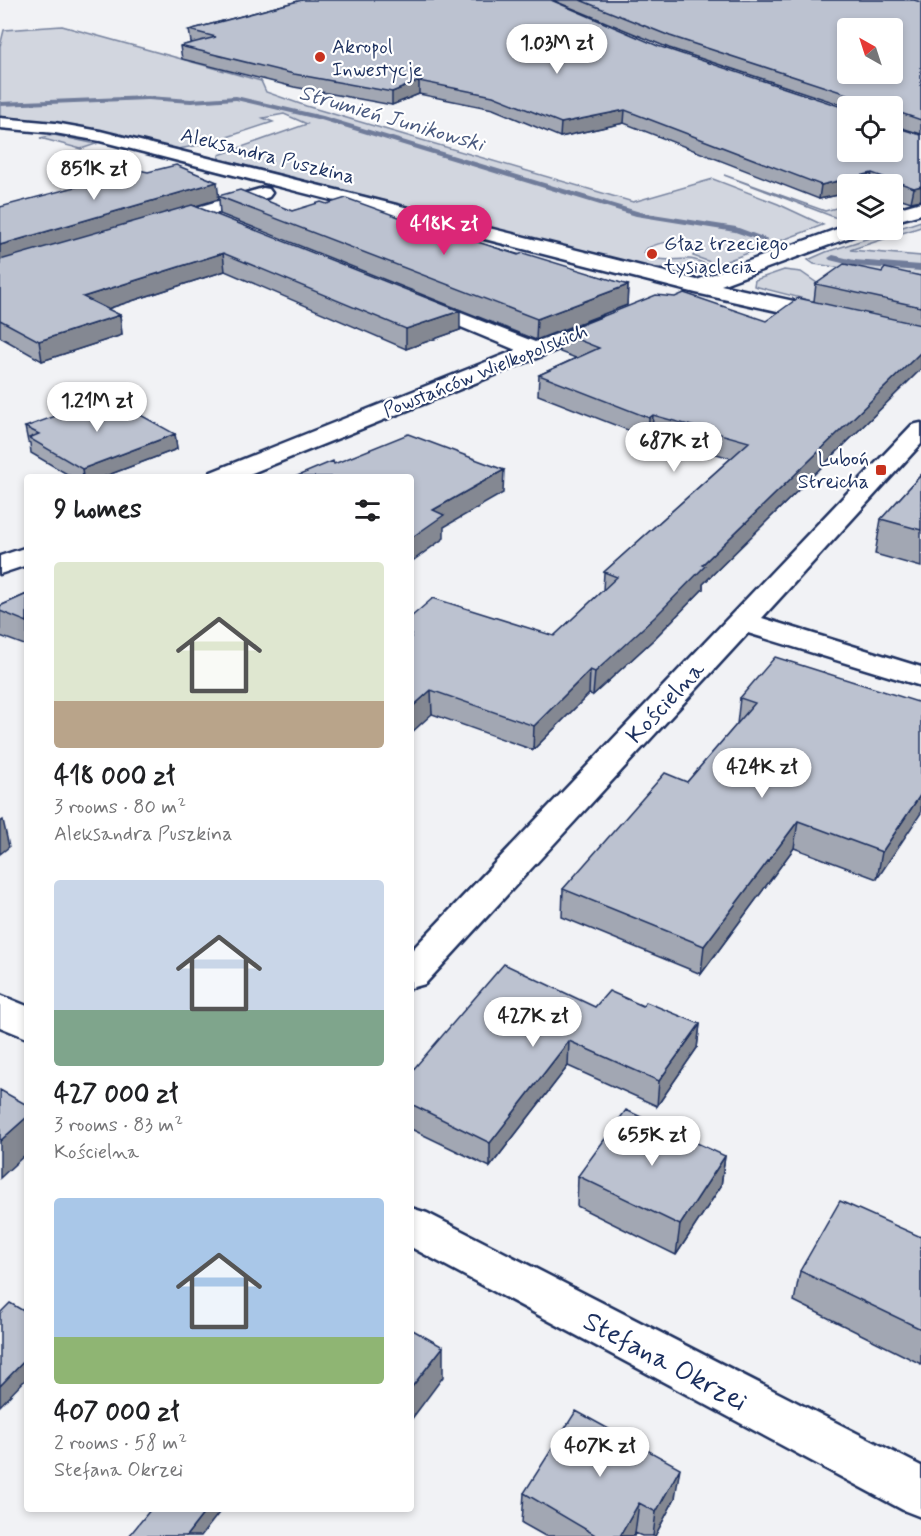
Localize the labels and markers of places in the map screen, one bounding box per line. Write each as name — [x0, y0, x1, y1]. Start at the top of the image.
pin: 1.03M zł — [495, 24, 619, 75]
place label: Akropol Inwestycje — [332, 34, 423, 84]
marker: Akropol Inwestycje — [313, 50, 327, 64]
pin: 851K zł — [39, 150, 149, 201]
pin: 418K zł — [389, 205, 499, 256]
place label: Głaz trzeciego tysiąclecia — [663, 231, 788, 281]
marker: Głaz trzeciego tysiąclecia — [645, 247, 659, 261]
pin: 1.21M zł — [35, 382, 159, 433]
pin: 687K zł — [619, 422, 729, 473]
place label: Luboń Streicha — [798, 446, 869, 496]
marker: Luboń Streicha — [874, 463, 888, 477]
pin: 424K zł — [707, 748, 817, 799]
pin: 427K zł — [478, 997, 588, 1048]
pin: 655K zł — [597, 1116, 707, 1167]
pin: 407K zł — [545, 1427, 655, 1478]

